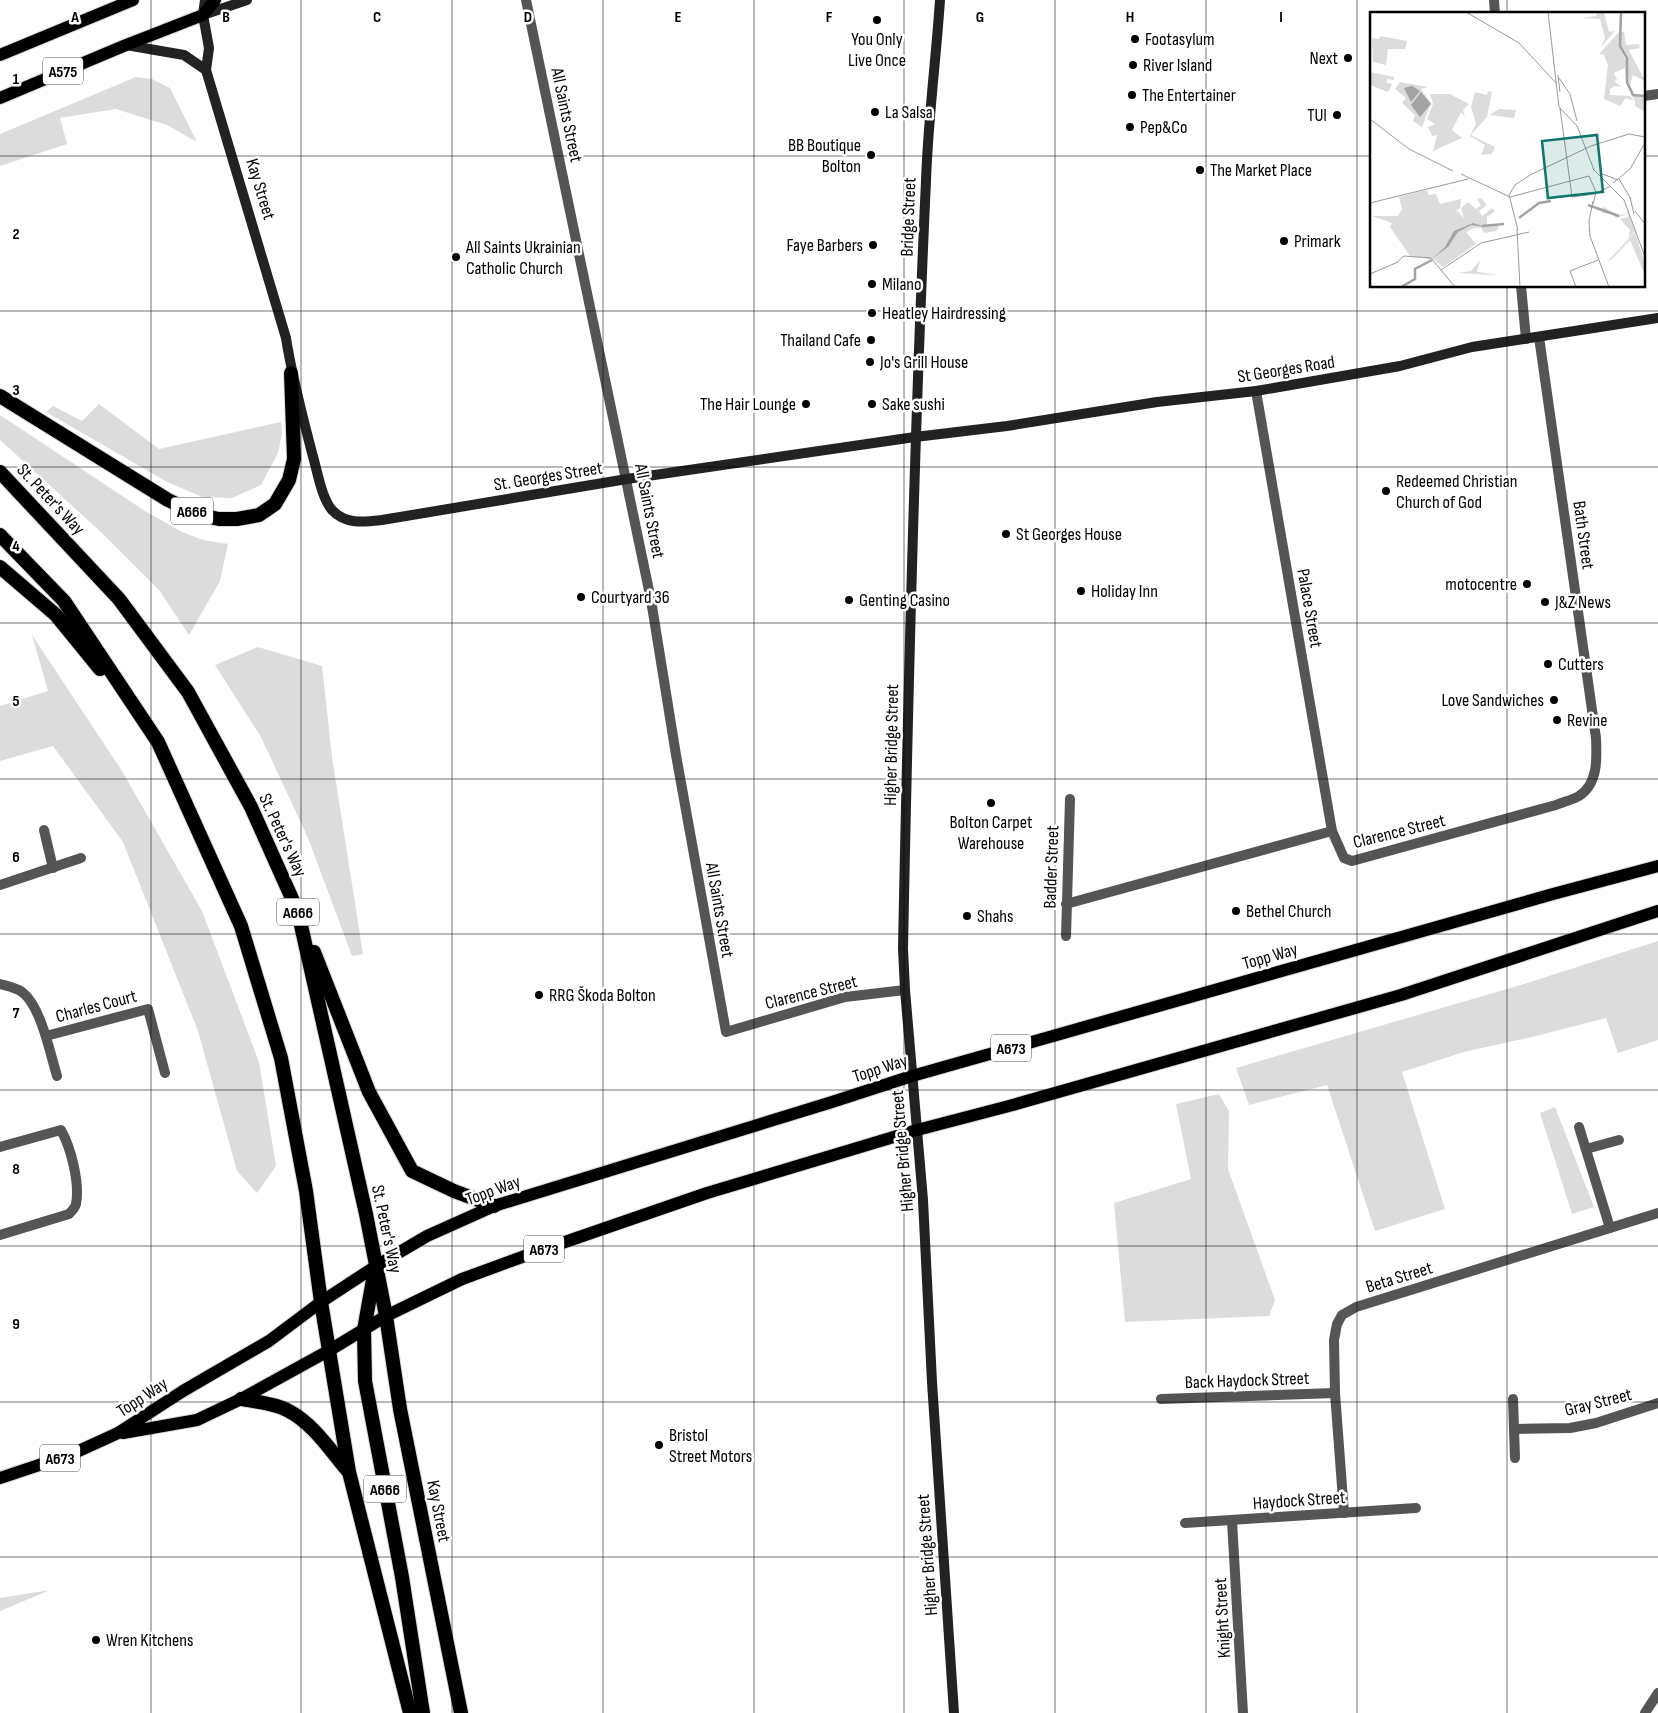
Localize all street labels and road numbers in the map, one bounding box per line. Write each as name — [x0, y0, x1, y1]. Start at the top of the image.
road number: A575 — [43, 58, 83, 84]
street label: All Saints Street — [546, 65, 587, 165]
street label: Kay Street — [241, 156, 280, 223]
street label: Bridge Street — [897, 177, 920, 257]
street label: St Georges Road — [1236, 351, 1336, 388]
street label: St. Georges Street — [492, 457, 604, 495]
street label: St. Peter's Way — [12, 459, 89, 539]
street label: All Saints Street — [630, 461, 669, 561]
road number: A666 — [171, 498, 213, 524]
street label: Bath Street — [1568, 499, 1599, 571]
street label: Palace Street — [1292, 567, 1327, 650]
street label: Higher Bridge Street — [880, 683, 903, 806]
street label: St. Peter's Way — [254, 790, 311, 880]
street label: Clarence Street — [1351, 810, 1448, 853]
street label: Badder Street — [1040, 825, 1063, 909]
street label: All Saints Street — [701, 860, 738, 960]
road number: A666 — [277, 899, 319, 926]
street label: Topp Way — [1240, 939, 1300, 974]
street label: Clarence Street — [763, 971, 860, 1014]
street label: Charles Court — [53, 985, 139, 1027]
road number: A673 — [991, 1034, 1031, 1062]
street label: Topp Way — [850, 1050, 910, 1087]
street label: Higher Bridge Street — [887, 1089, 918, 1213]
street label: Topp Way — [463, 1171, 523, 1210]
street label: St. Peter's Way — [367, 1183, 406, 1275]
road number: A673 — [524, 1236, 564, 1262]
street label: Beta Street — [1363, 1257, 1435, 1298]
street label: Back Haydock Street — [1184, 1368, 1310, 1393]
street label: Topp Way — [113, 1373, 172, 1422]
street label: Gray Street — [1562, 1384, 1634, 1421]
road number: A673 — [40, 1445, 80, 1472]
road number: A666 — [364, 1476, 406, 1502]
street label: Kay Street — [422, 1478, 455, 1544]
street label: Haydock Street — [1252, 1487, 1346, 1514]
street label: Higher Bridge Street — [913, 1493, 942, 1616]
street label: Knight Street — [1210, 1577, 1235, 1659]

